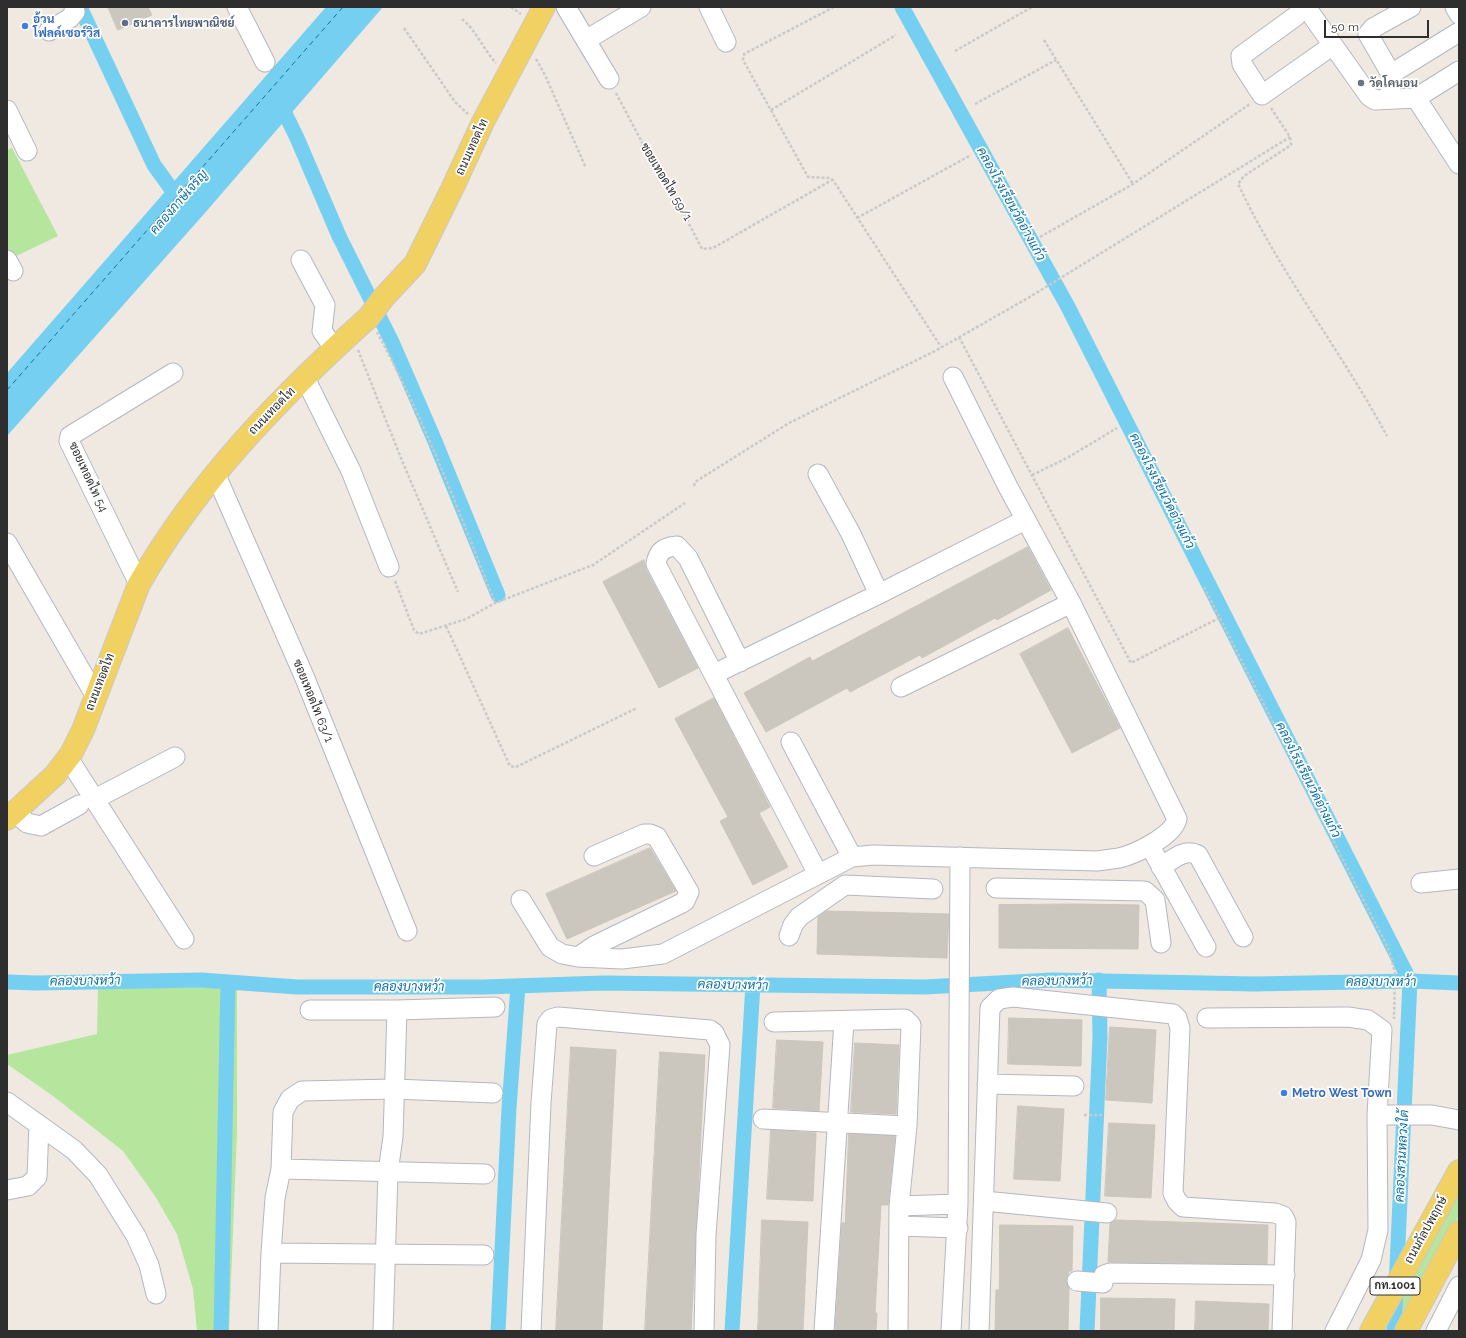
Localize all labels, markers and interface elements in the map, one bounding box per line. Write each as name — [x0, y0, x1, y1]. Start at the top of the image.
place label: อ้วน โฟลค์เซอร์วิส — [33, 12, 100, 40]
scale bar — [1326, 12, 1431, 38]
place label: ธนาคารไทยพาณิชย์ — [133, 16, 235, 30]
marker: ธนาคารไทยพาณิชย์ — [120, 18, 130, 28]
text: 50 m — [1331, 20, 1359, 34]
marker: อ้วน โฟลค์เซอร์วิส — [20, 21, 30, 31]
place label: วัดโคนอน — [1369, 76, 1418, 90]
marker: วัดโคนอน — [1356, 78, 1366, 88]
street label: ถนนเทอดไท — [453, 117, 491, 177]
street label: ซอยเทอดไท 59/1 — [637, 140, 695, 224]
water label: คลองโรงเรียนวัดอ่างแก้ว — [973, 144, 1049, 264]
water label: คลองภาษีเจริญ — [147, 167, 211, 237]
street label: ถนนเทอดไท — [246, 384, 298, 438]
water label: คลองโรงเรียนวัดอ่างแก้ว — [1126, 430, 1198, 552]
street label: ซอยเทอดไท 54 — [65, 440, 111, 514]
street label: ถนนเทอดไท — [82, 651, 118, 713]
street label: ซอยเทอดไท 63/1 — [290, 657, 336, 745]
water label: คลองโรงเรียนวัดอ่างแก้ว — [1272, 719, 1344, 841]
water label: คลองบางหว้า — [50, 973, 120, 989]
water label: คลองบางหว้า — [1022, 973, 1092, 989]
water label: คลองบางหว้า — [1346, 974, 1416, 990]
water label: คลองบางหว้า — [698, 977, 768, 993]
water label: คลองบางหว้า — [374, 979, 444, 995]
place label: Metro West Town — [1292, 1086, 1392, 1100]
marker: Metro West Town — [1279, 1088, 1289, 1098]
water label: คลองสวนหลวงใต้ — [1392, 1109, 1412, 1203]
street label: ถนนกัลปพฤกษ์ — [1402, 1194, 1450, 1266]
road number: กท.1001 — [1370, 1277, 1420, 1295]

